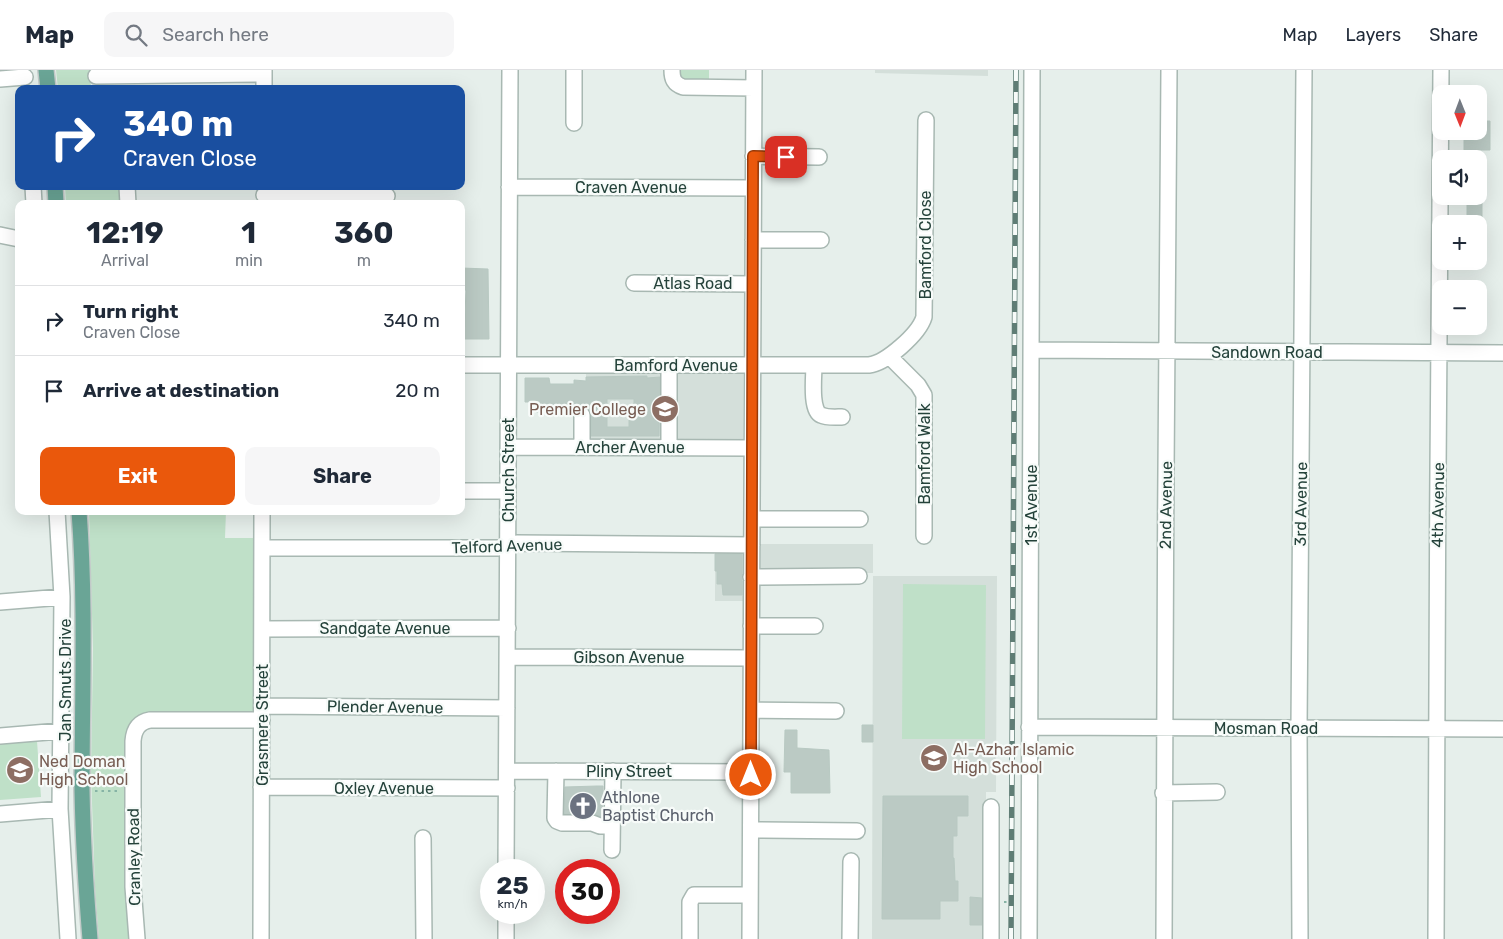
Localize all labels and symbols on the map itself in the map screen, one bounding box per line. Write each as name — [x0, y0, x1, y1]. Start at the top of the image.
north arrow — [1432, 85, 1488, 140]
pin — [765, 136, 807, 178]
street label: Craven Avenue — [575, 178, 687, 197]
street label: Bamford Close — [916, 190, 935, 300]
street label: Atlas Road — [653, 274, 733, 293]
street label: Sandown Road — [1211, 343, 1323, 362]
street label: Bamford Avenue — [614, 356, 738, 375]
school or university icon: Premier College — [650, 394, 680, 424]
place label: Premier College — [529, 400, 646, 419]
street label: Bamford Walk — [915, 403, 934, 505]
street label: Church Street — [499, 418, 518, 522]
street label: Archer Avenue — [575, 438, 685, 457]
street label: 2nd Avenue — [1156, 461, 1176, 549]
street label: 3rd Avenue — [1291, 462, 1311, 546]
street label: 4th Avenue — [1428, 462, 1448, 548]
street label: 1st Avenue — [1022, 465, 1041, 545]
street label: Telford Avenue — [451, 535, 563, 557]
street label: Jan Smuts Drive — [56, 618, 75, 742]
street label: Sandgate Avenue — [319, 619, 451, 638]
street label: Gibson Avenue — [574, 648, 684, 667]
street label: Grasmere Street — [253, 664, 272, 786]
street label: Plender Avenue — [327, 696, 443, 718]
street label: Mosman Road — [1214, 719, 1318, 738]
place label: Al-Azhar Islamic High School — [953, 740, 1074, 777]
school or university icon: Al-Azhar Islamic High School — [919, 743, 949, 773]
position arrow — [724, 748, 776, 800]
place label: Ned Doman High School — [39, 752, 128, 789]
school or university icon: Ned Doman High School — [5, 755, 35, 785]
street label: Pliny Street — [586, 762, 672, 781]
street label: Oxley Avenue — [334, 779, 434, 798]
place label: Athlone Baptist Church — [602, 788, 714, 825]
church icon: Athlone Baptist Church — [568, 791, 598, 821]
street label: Cranley Road — [124, 808, 144, 906]
speed limit sign: 30 — [555, 859, 620, 924]

